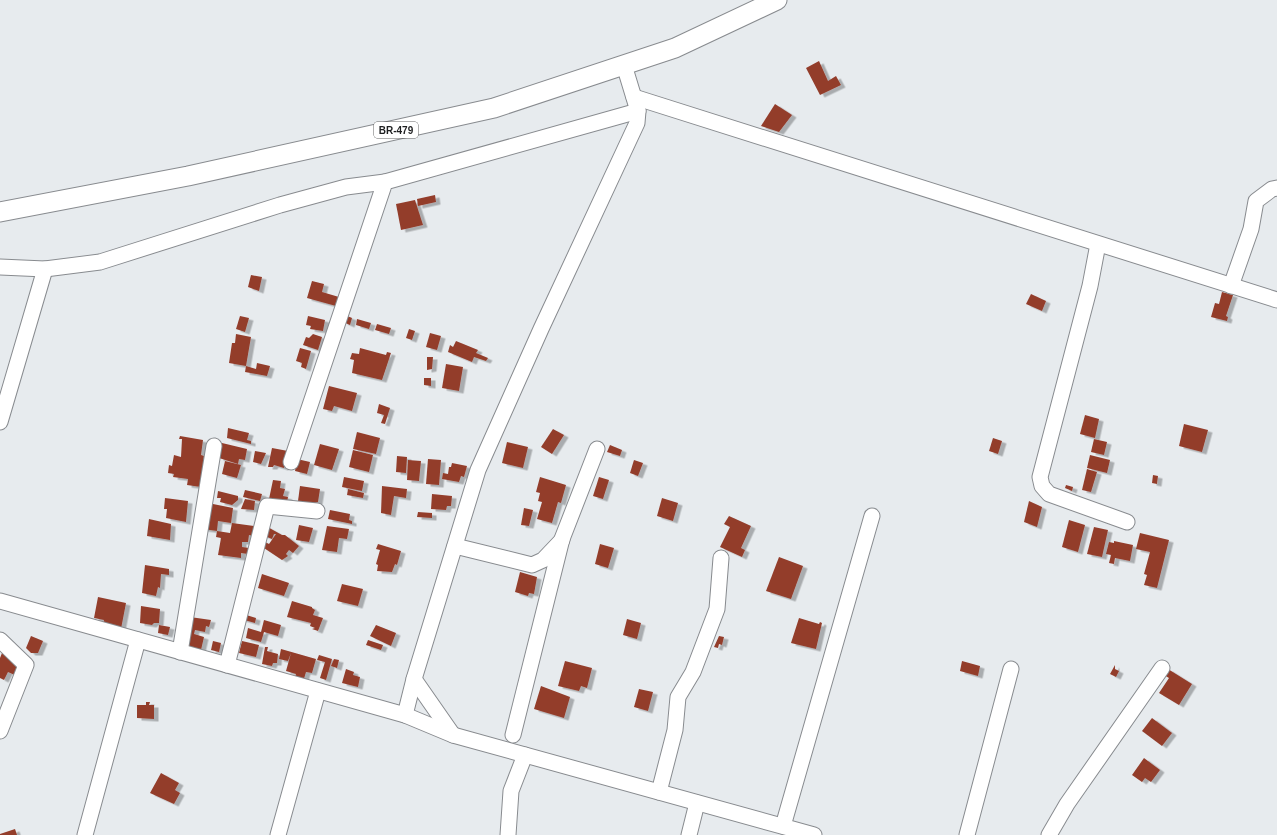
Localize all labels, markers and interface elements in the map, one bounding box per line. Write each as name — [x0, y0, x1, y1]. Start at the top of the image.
road number: BR-479 — [374, 122, 418, 138]

